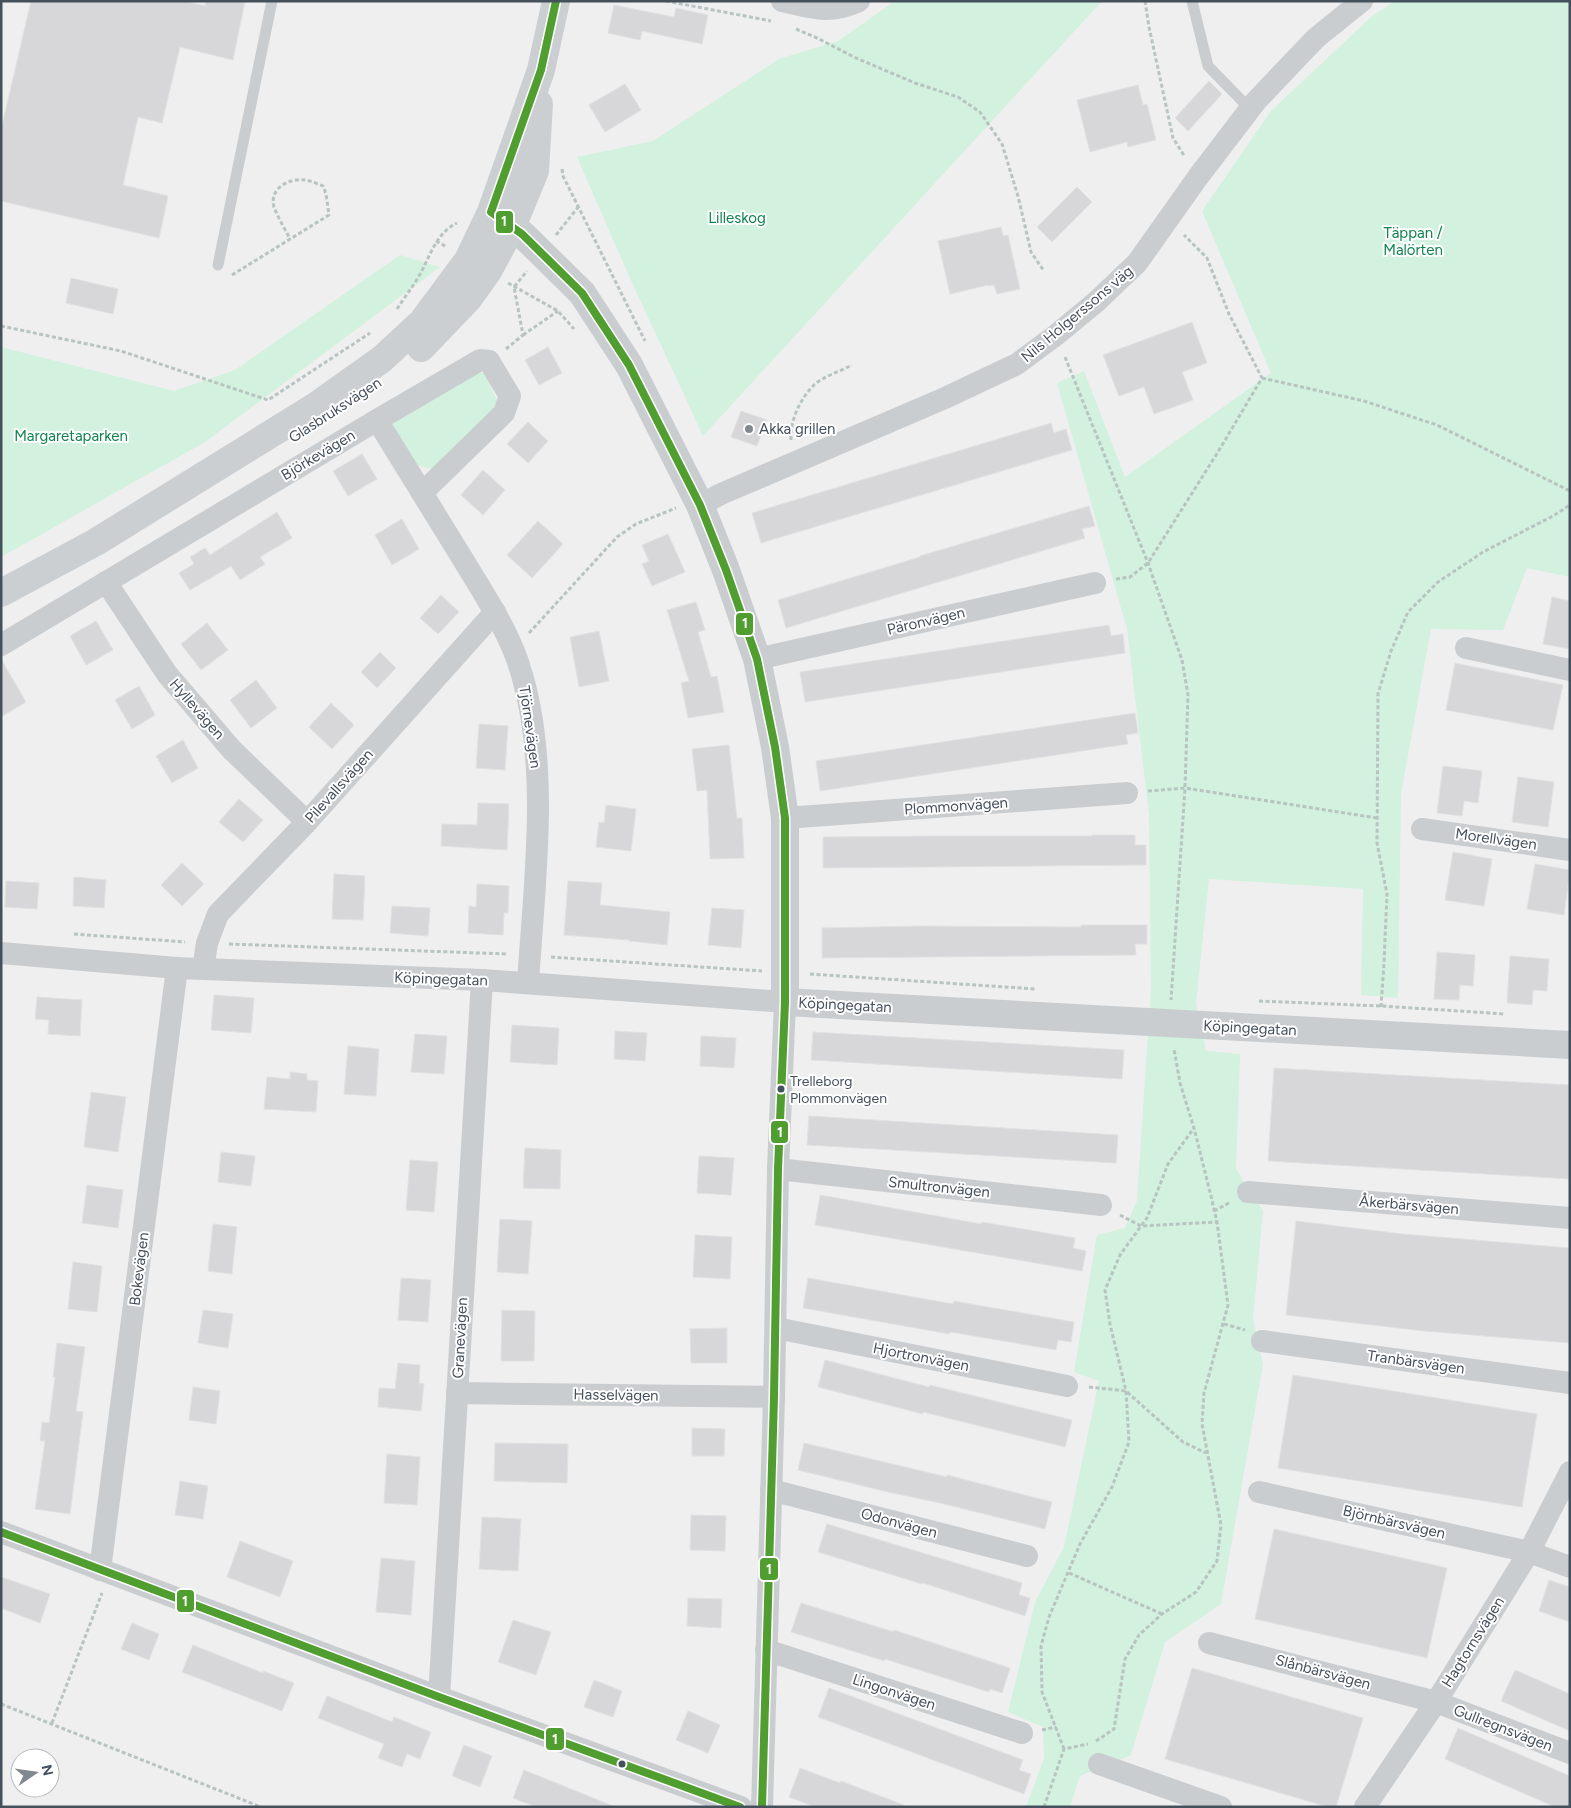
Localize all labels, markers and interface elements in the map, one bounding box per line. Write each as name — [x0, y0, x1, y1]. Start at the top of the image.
park label: Lilleskog — [708, 209, 766, 227]
line badge: 1 — [495, 210, 514, 234]
text: 1 — [501, 213, 507, 230]
park label: Täppan / Malörten — [1383, 224, 1443, 259]
street label: Nils Holgerssons väg — [1017, 262, 1137, 366]
street label: Glasbruksvägen — [285, 373, 385, 447]
place label: Akka grillen — [759, 420, 835, 438]
marker: Akka grillen — [743, 423, 755, 435]
street label: Björkevägen — [278, 426, 358, 484]
park label: Margaretaparken — [14, 427, 128, 445]
street label: Päronvägen — [885, 603, 967, 639]
line badge: 1 — [735, 612, 754, 636]
text: 1 — [742, 615, 748, 632]
street label: Hyllevägen — [166, 675, 228, 743]
street label: Tjörnevägen — [515, 685, 545, 769]
street label: Pilevallsvägen — [301, 745, 377, 827]
street label: Plommonvägen — [904, 793, 1008, 819]
street label: Morellvägen — [1454, 824, 1538, 854]
street label: Köpingegatan — [394, 968, 488, 990]
street label: Köpingegatan — [798, 994, 892, 1016]
street label: Köpingegatan — [1203, 1017, 1297, 1039]
place label: Trelleborg Plommonvägen — [790, 1073, 887, 1107]
marker: Trelleborg Plommonvägen — [776, 1084, 786, 1094]
line badge: 1 — [770, 1120, 789, 1144]
text: 1 — [777, 1124, 783, 1141]
street label: Smultronvägen — [887, 1173, 991, 1201]
street label: Åkerbärsvägen — [1358, 1192, 1460, 1218]
street label: Bokevägen — [126, 1231, 152, 1307]
street label: Granevägen — [449, 1297, 471, 1379]
street label: Hjortronvägen — [871, 1339, 971, 1375]
street label: Tranbärsvägen — [1366, 1346, 1466, 1378]
street label: Hasselvägen — [573, 1385, 659, 1405]
street label: Björnbärsvägen — [1341, 1501, 1447, 1543]
street label: Odonvägen — [859, 1504, 939, 1542]
line badge: 1 — [759, 1557, 779, 1581]
text: 1 — [766, 1561, 772, 1578]
line badge: 1 — [176, 1589, 195, 1613]
text: 1 — [182, 1593, 188, 1610]
street label: Hagtornsvägen — [1438, 1593, 1508, 1691]
street label: Slånbärsvägen — [1273, 1651, 1373, 1693]
street label: Lingonvägen — [850, 1670, 938, 1714]
street label: Gullregnsvägen — [1451, 1701, 1555, 1755]
line badge: 1 — [545, 1727, 565, 1751]
text: 1 — [552, 1731, 558, 1748]
north arrow — [10, 1748, 60, 1798]
unlabelled marker — [617, 1759, 627, 1769]
text: N — [38, 1763, 57, 1777]

